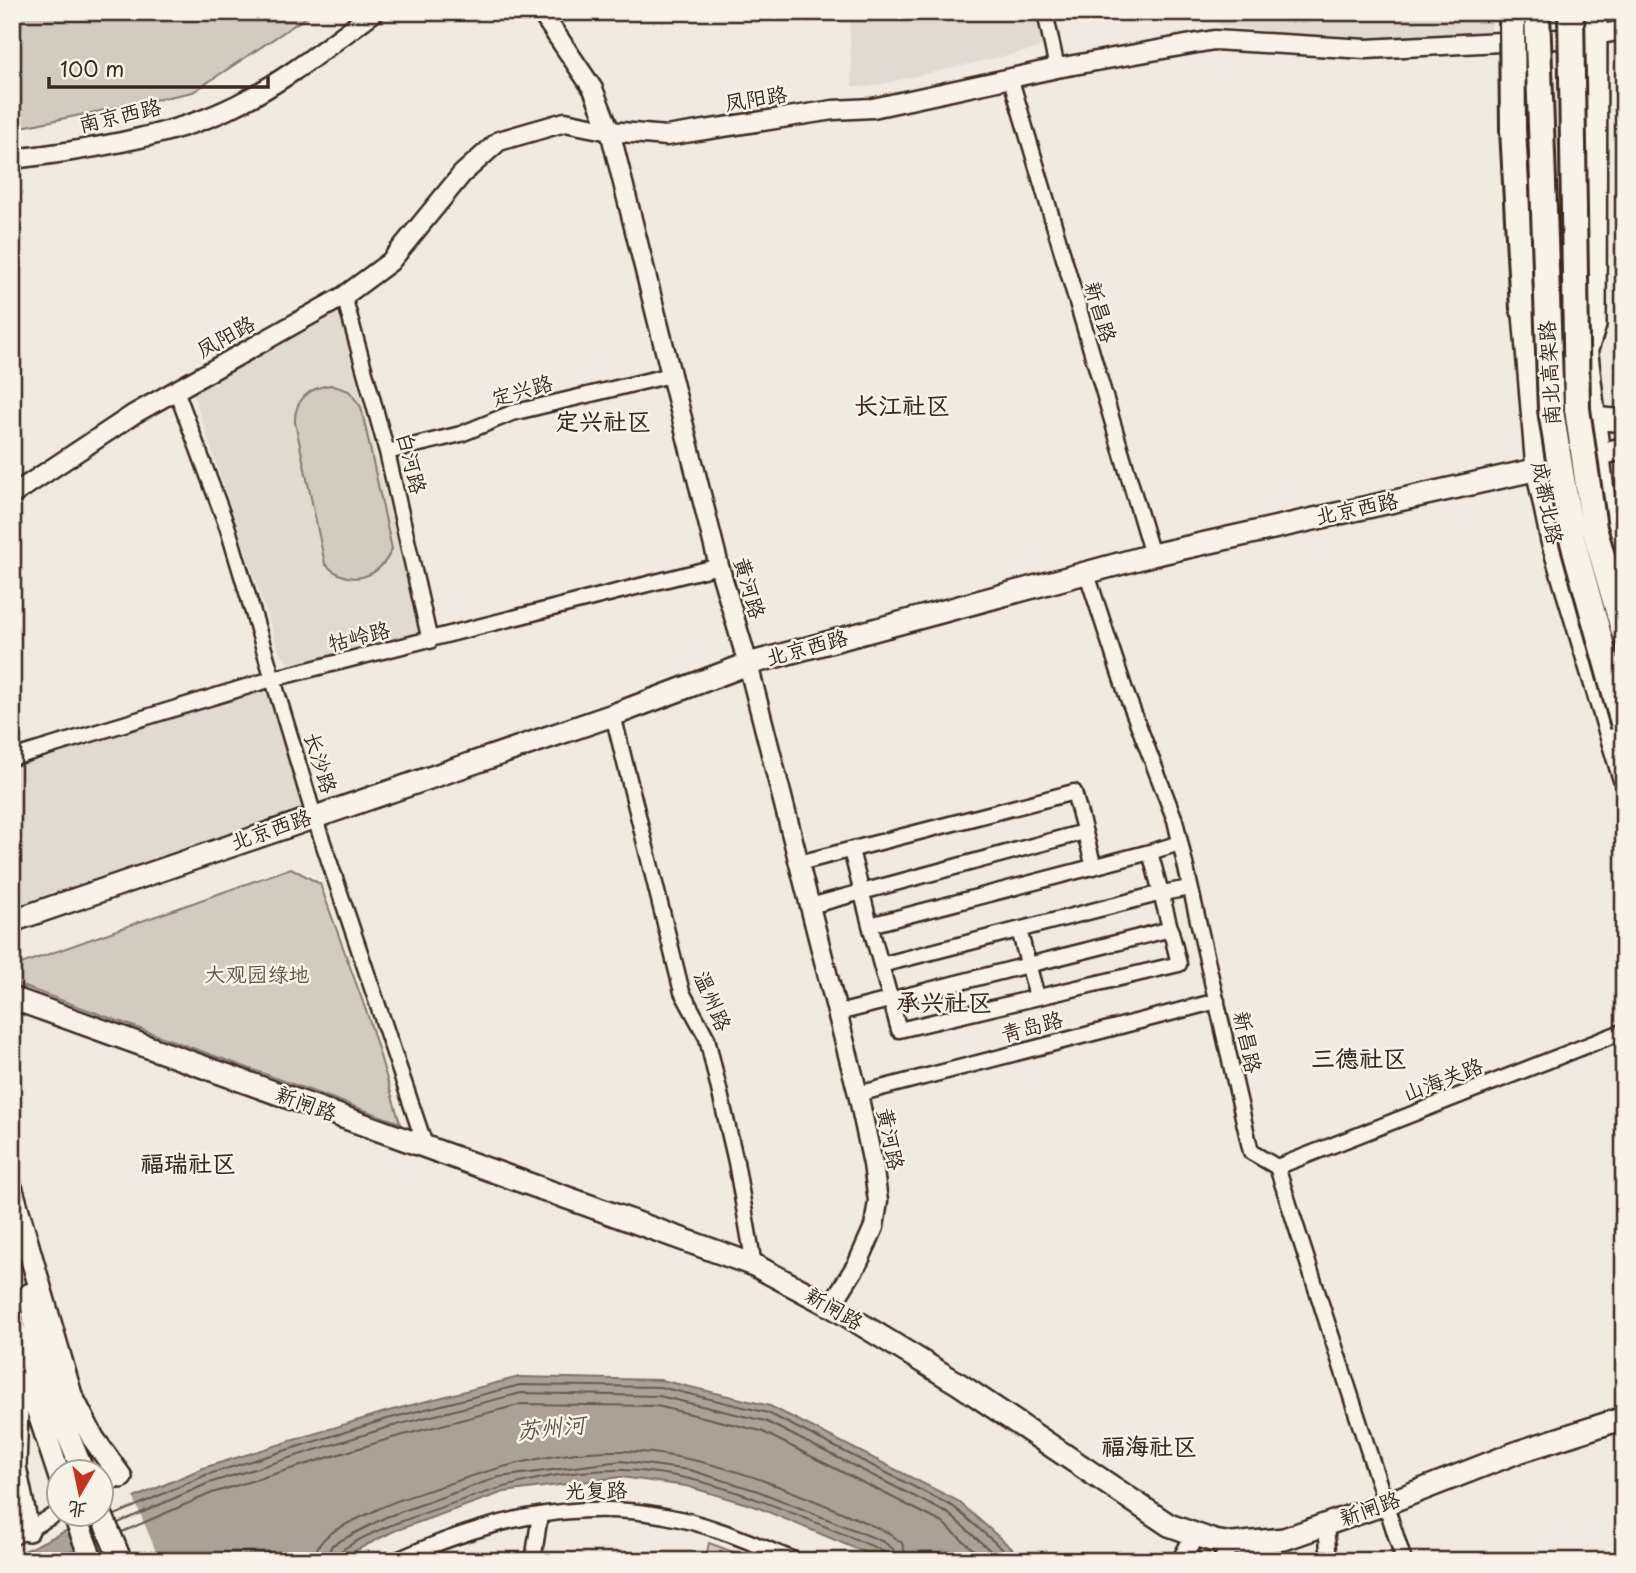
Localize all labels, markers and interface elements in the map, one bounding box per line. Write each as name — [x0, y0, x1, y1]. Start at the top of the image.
scale bar — [49, 46, 268, 90]
text: 100 m — [60, 52, 124, 84]
street label: 凤阳路 — [722, 76, 789, 118]
street label: 南京西路 — [75, 89, 164, 139]
street label: 新昌路 — [1078, 277, 1126, 346]
street label: 凤阳路 — [190, 306, 260, 365]
street label: 南北高架路 — [1529, 320, 1567, 426]
street label: 定兴路 — [487, 365, 556, 413]
district label: 长江社区 — [854, 386, 950, 422]
district label: 定兴社区 — [555, 402, 651, 438]
street label: 白河路 — [390, 428, 436, 497]
street label: 成都北路 — [1525, 458, 1573, 547]
street label: 北京西路 — [1312, 483, 1401, 531]
street label: 黄河路 — [727, 553, 775, 622]
street label: 牯岭路 — [324, 612, 393, 658]
street label: 北京西路 — [762, 620, 851, 672]
street label: 长沙路 — [297, 728, 346, 797]
street label: 北京西路 — [225, 799, 315, 857]
park label: 大观园绿地 — [205, 957, 310, 989]
street label: 温州路 — [687, 965, 741, 1035]
district label: 承兴社区 — [896, 983, 992, 1019]
street label: 青岛路 — [997, 1001, 1066, 1049]
street label: 新昌路 — [1227, 1007, 1271, 1076]
district label: 三德社区 — [1311, 1039, 1407, 1075]
street label: 山海关路 — [1397, 1048, 1487, 1108]
street label: 新闸路 — [272, 1076, 342, 1128]
street label: 黄河路 — [870, 1105, 914, 1173]
district label: 福瑞社区 — [140, 1144, 236, 1180]
street label: 新闸路 — [800, 1278, 870, 1337]
water label: 苏州河 — [515, 1405, 591, 1448]
district label: 福海社区 — [1101, 1427, 1197, 1463]
north arrow — [46, 1458, 116, 1528]
street label: 光复路 — [564, 1472, 628, 1506]
street label: 新闸路 — [1334, 1481, 1404, 1533]
text: 北 — [66, 1495, 89, 1526]

